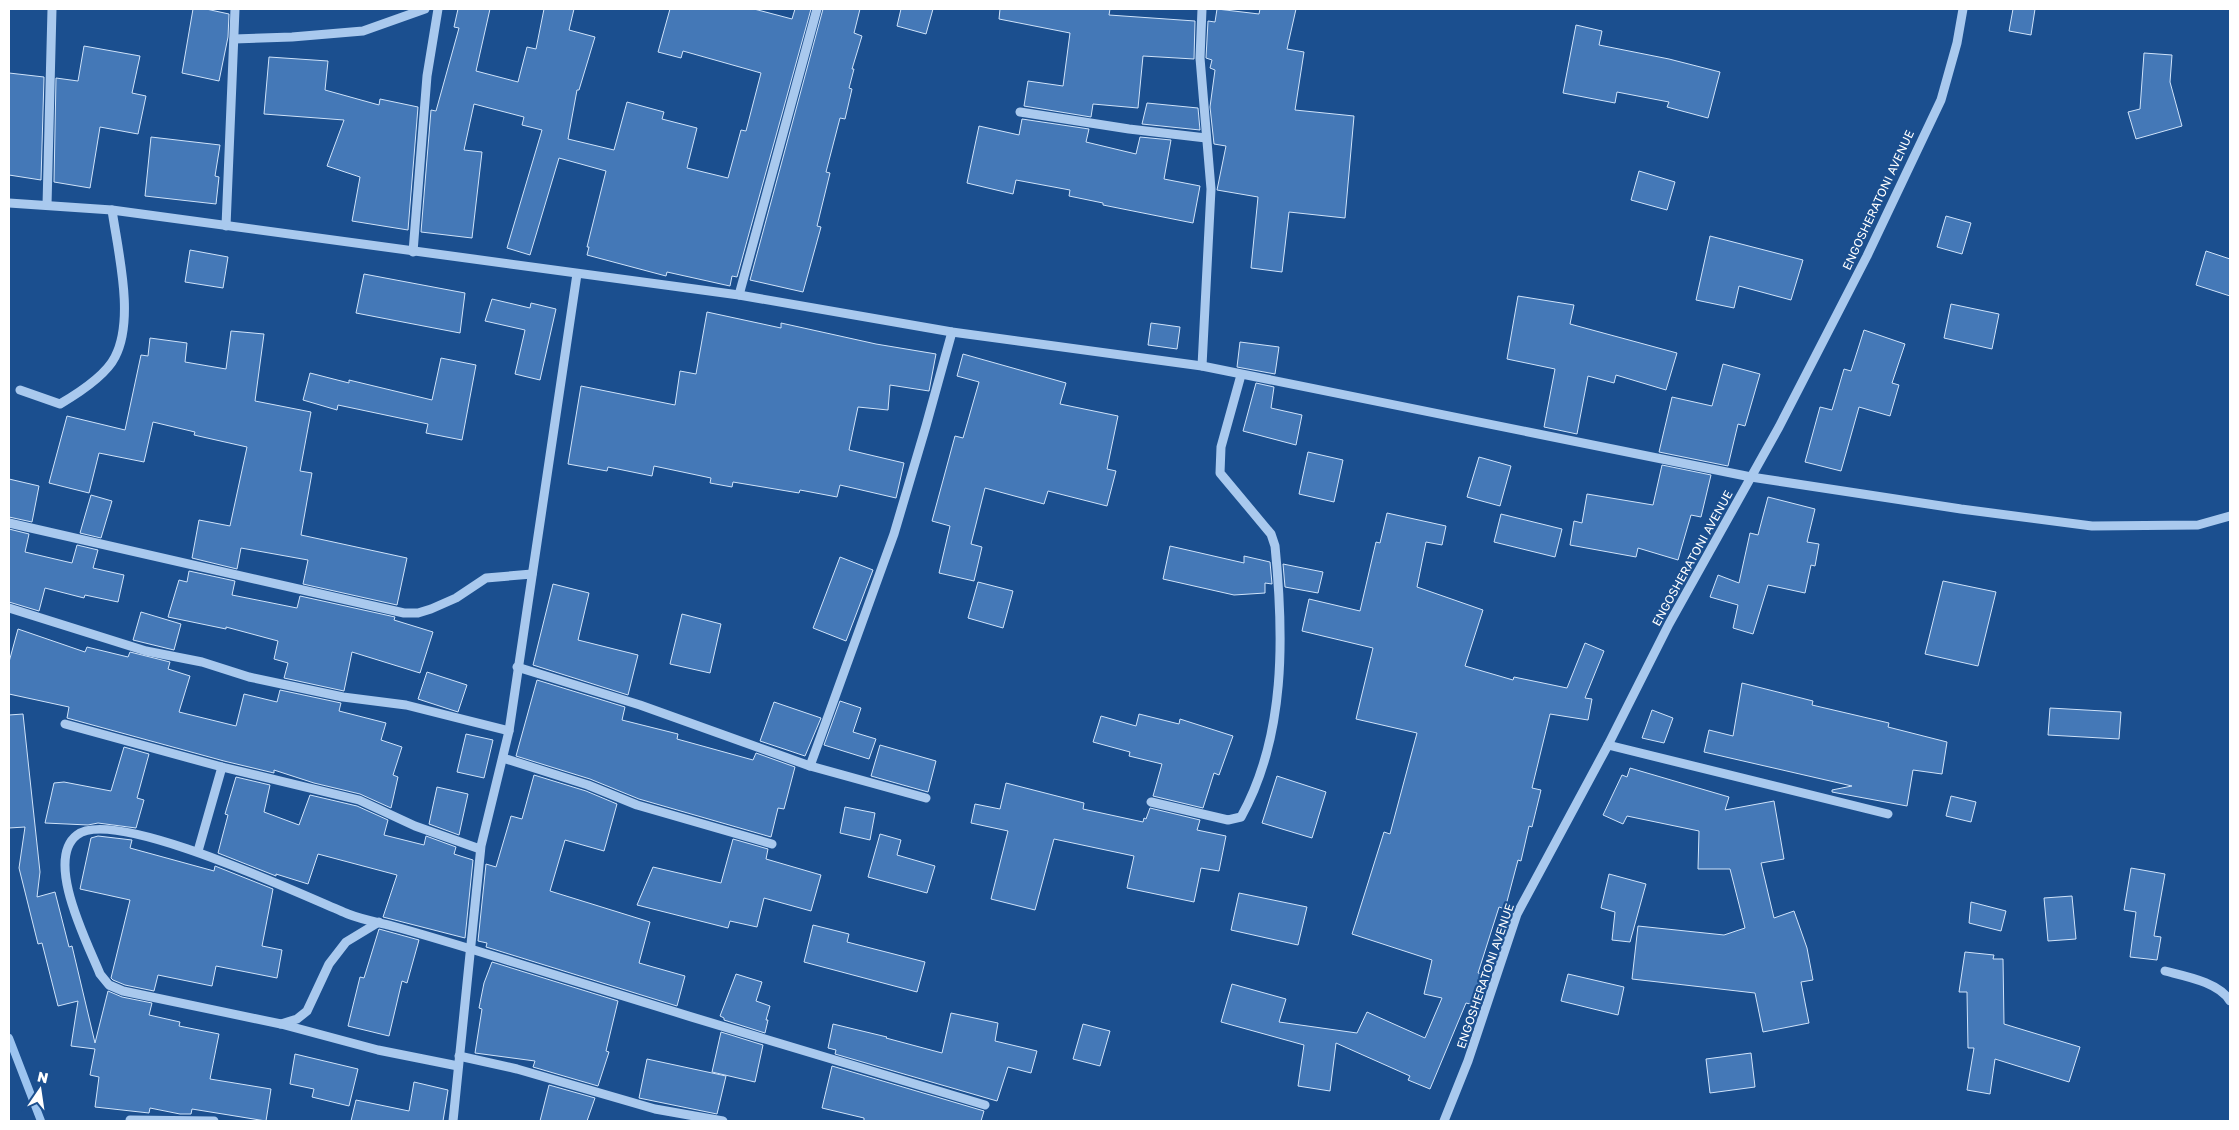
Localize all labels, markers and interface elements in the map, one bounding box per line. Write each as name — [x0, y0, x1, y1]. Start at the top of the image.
street label: ENGOSHERATONI AVENUE — [1839, 128, 1917, 272]
street label: ENGOSHERATONI AVENUE — [1648, 488, 1736, 628]
street label: ENGOSHERATONI AVENUE — [1453, 901, 1517, 1051]
north arrow — [15, 1065, 65, 1115]
text: N — [36, 1067, 50, 1086]

